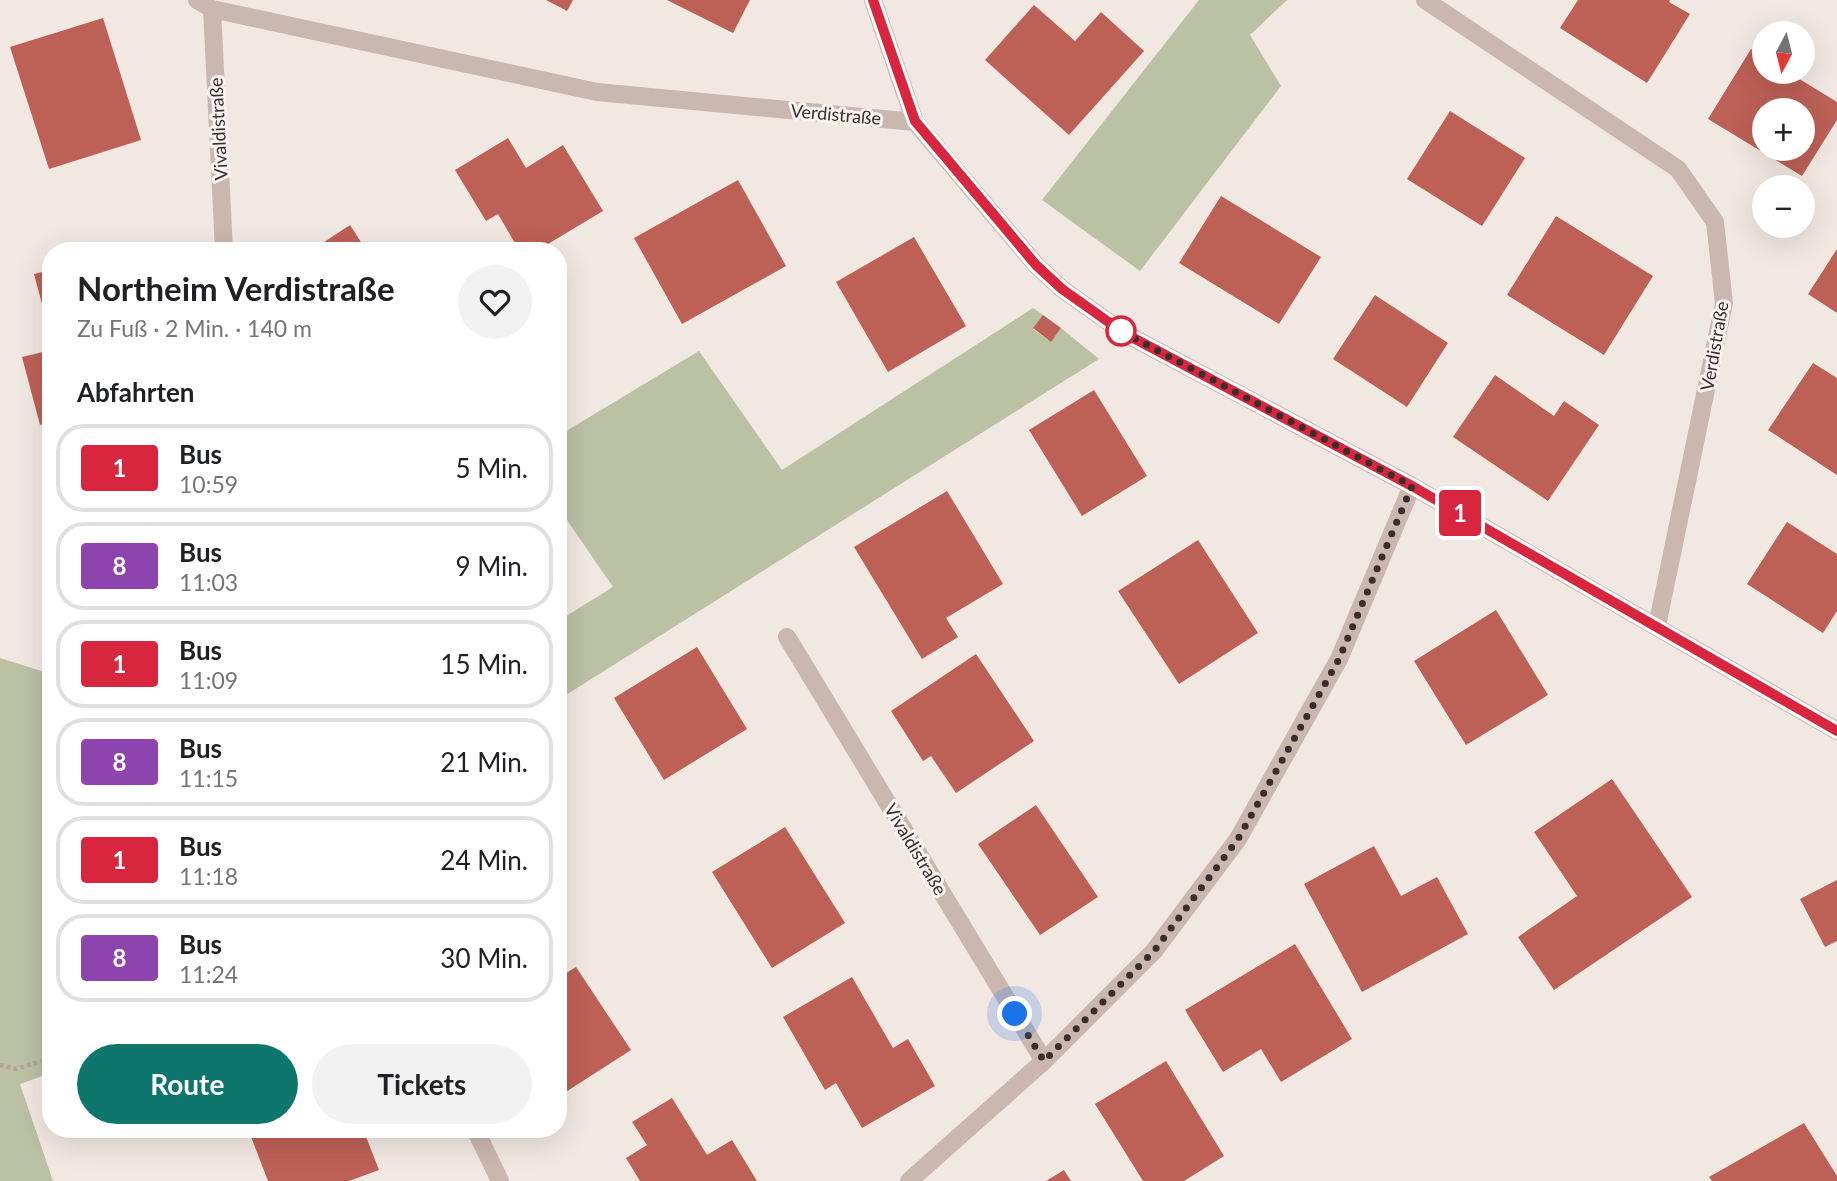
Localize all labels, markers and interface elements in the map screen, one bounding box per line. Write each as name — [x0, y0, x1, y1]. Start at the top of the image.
north arrow — [1752, 21, 1815, 84]
map controls — [1752, 21, 1815, 238]
street label: Vivaldistraße — [204, 77, 232, 181]
button: + — [1752, 98, 1815, 161]
street label: Verdistraße — [790, 99, 882, 129]
button: − — [1752, 175, 1815, 238]
button: heart — [458, 265, 532, 339]
text: Northeim Verdistraße — [77, 268, 395, 308]
street label: Verdistraße — [1695, 300, 1733, 392]
text: Zu Fuß · 2 Min. · 140 m — [77, 314, 312, 342]
unlabelled marker — [1106, 316, 1136, 346]
text: Abfahrten — [77, 376, 195, 408]
text: Bus — [179, 438, 222, 470]
text: 5 Min. — [455, 452, 528, 484]
text: 1 — [113, 453, 126, 482]
text: 10:59 — [179, 470, 238, 498]
line badge: 1 — [1437, 490, 1483, 536]
text: 1 — [1453, 498, 1467, 527]
text: Bus — [179, 536, 222, 568]
text: 9 Min. — [455, 550, 528, 582]
text: 8 — [113, 551, 126, 580]
text: 11:03 — [179, 568, 238, 596]
text: Bus — [179, 634, 222, 666]
text: 15 Min. — [440, 648, 528, 680]
text: 1 — [113, 649, 126, 678]
text: 11:09 — [179, 666, 238, 694]
text: Bus — [179, 732, 222, 764]
text: 21 Min. — [440, 746, 528, 778]
text: 8 — [113, 747, 126, 776]
text: 11:15 — [179, 764, 238, 792]
street label: Vivaldistraße — [880, 799, 952, 899]
text: Bus — [179, 830, 222, 862]
text: 24 Min. — [440, 844, 528, 876]
text: 1 — [113, 845, 126, 874]
text: 11:18 — [179, 862, 238, 890]
text: Bus — [179, 928, 222, 960]
text: 30 Min. — [440, 942, 528, 974]
text: 8 — [113, 943, 126, 972]
text: 11:24 — [179, 960, 238, 988]
your location — [997, 996, 1032, 1031]
button: Route — [77, 1044, 298, 1124]
button: Tickets — [312, 1044, 532, 1124]

